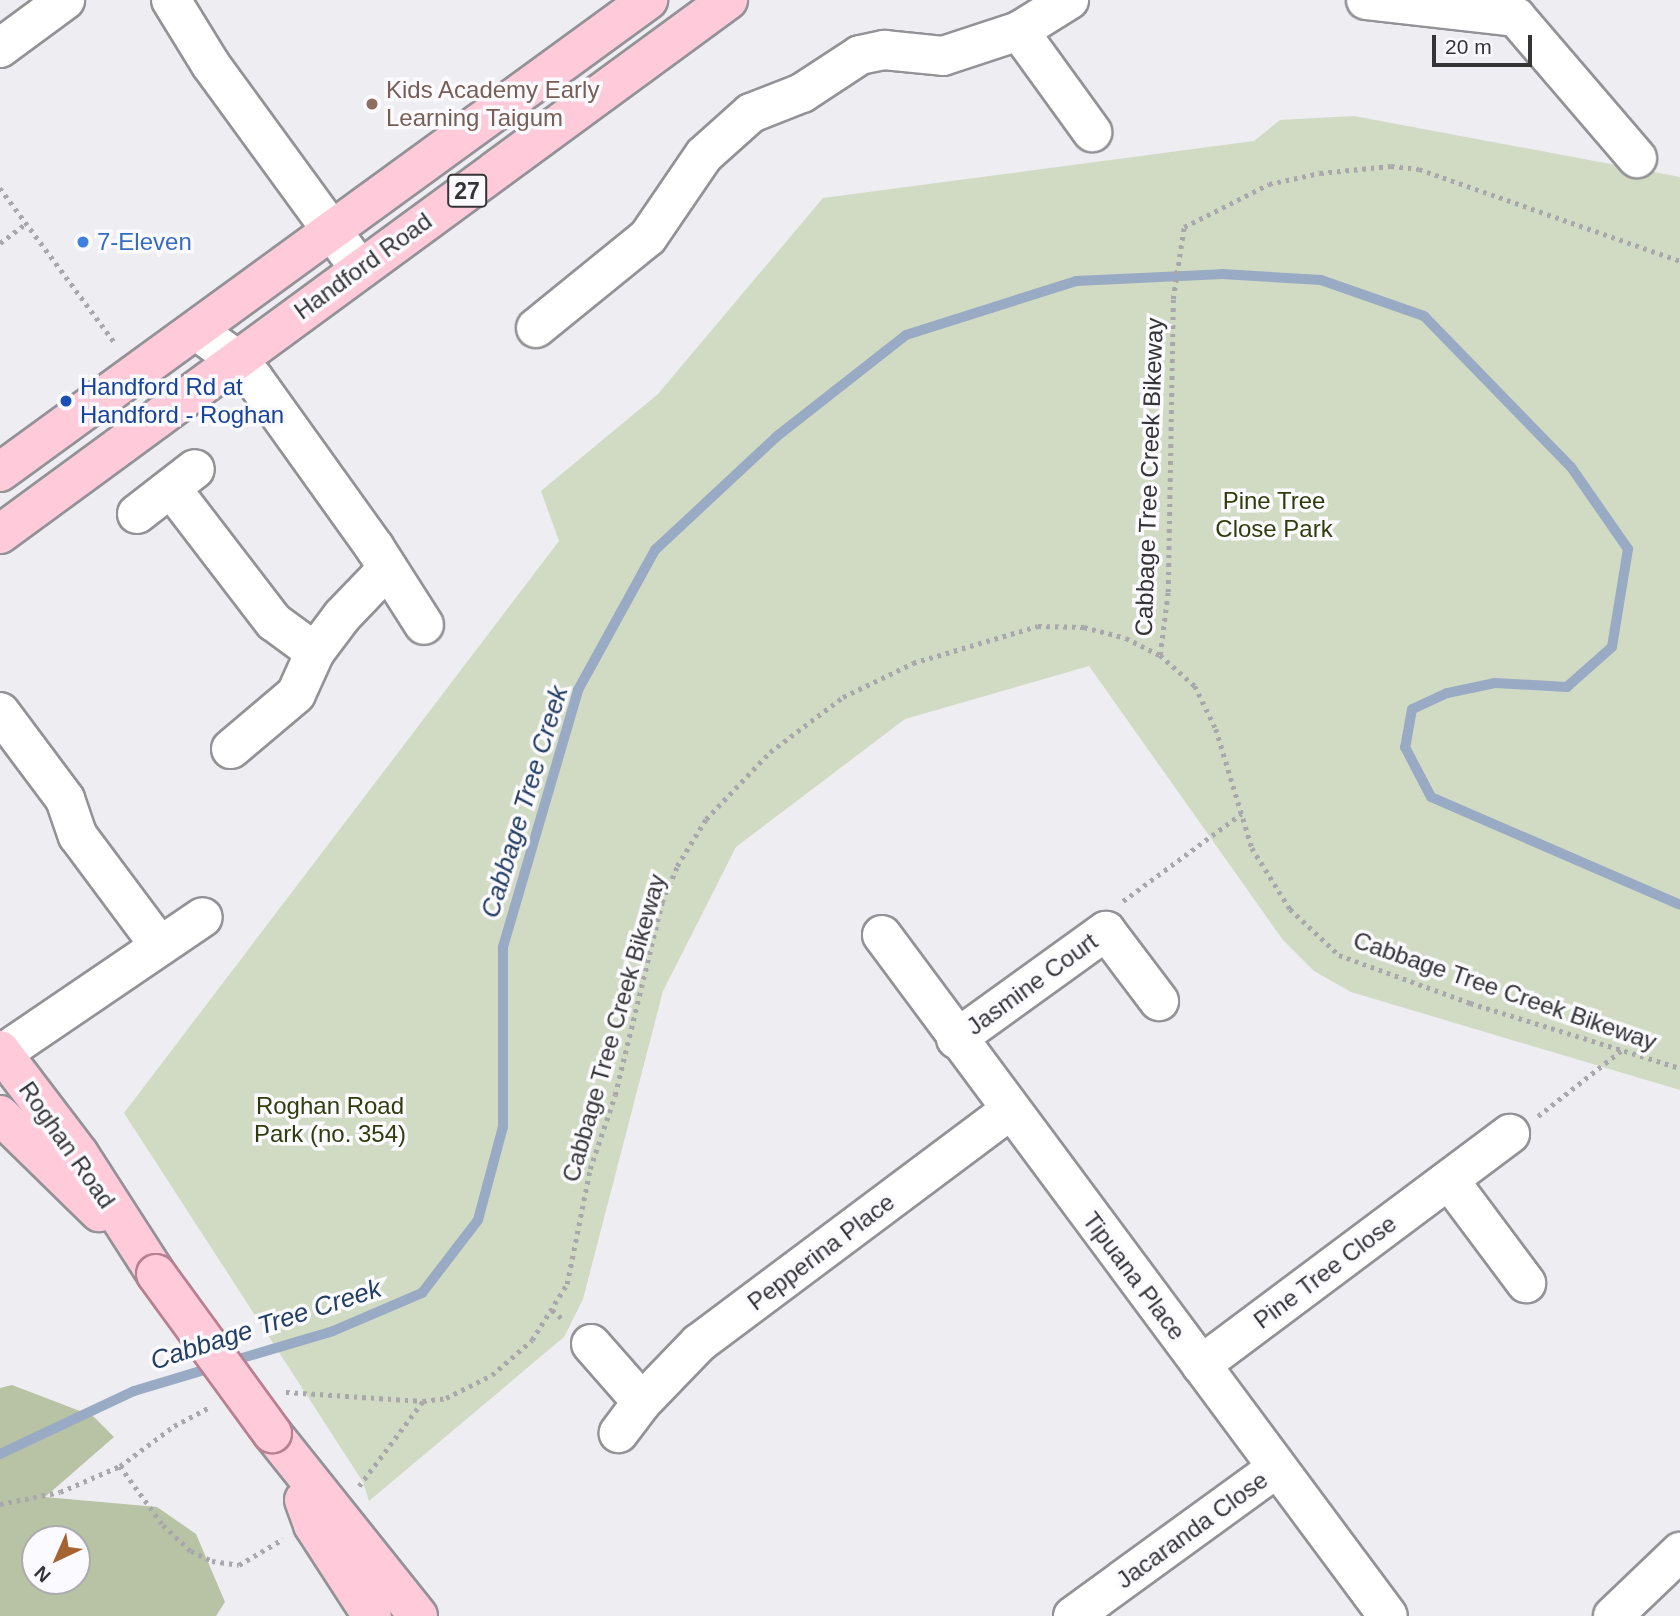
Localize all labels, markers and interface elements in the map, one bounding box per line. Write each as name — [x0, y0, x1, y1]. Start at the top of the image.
scale bar — [1435, 21, 1535, 65]
text: 20 m — [1445, 35, 1492, 58]
place label: Kids Academy Early Learning Taigum — [386, 76, 601, 132]
marker: Kids Academy Early Learning Taigum — [364, 96, 380, 112]
road number: 27 — [446, 172, 488, 210]
street label: Handford Road — [289, 207, 437, 325]
place label: 7-Eleven — [97, 228, 192, 256]
marker: 7-Eleven — [75, 234, 91, 250]
street label: Cabbage Tree Creek Bikeway — [1129, 317, 1169, 637]
place label: Handford Rd at Handford - Roghan — [80, 373, 284, 429]
marker: Handford Rd at Handford - Roghan — [58, 393, 74, 409]
park label: Pine Tree Close Park — [1215, 487, 1333, 543]
water label: Cabbage Tree Creek — [475, 682, 575, 922]
street label: Cabbage Tree Creek Bikeway — [556, 871, 672, 1185]
street label: Cabbage Tree Creek Bikeway — [1349, 925, 1661, 1057]
street label: Jasmine Court — [961, 927, 1103, 1041]
street label: Roghan Road — [13, 1076, 121, 1214]
park label: Roghan Road Park (no. 354) — [254, 1092, 406, 1148]
street label: Pepperina Place — [742, 1188, 900, 1316]
street label: Tipuana Place — [1077, 1206, 1191, 1346]
street label: Pine Tree Close — [1248, 1209, 1402, 1335]
water label: Cabbage Tree Creek — [147, 1273, 385, 1377]
street label: Jacaranda Close — [1111, 1465, 1273, 1595]
north arrow — [21, 1525, 91, 1595]
text: N — [30, 1562, 55, 1586]

